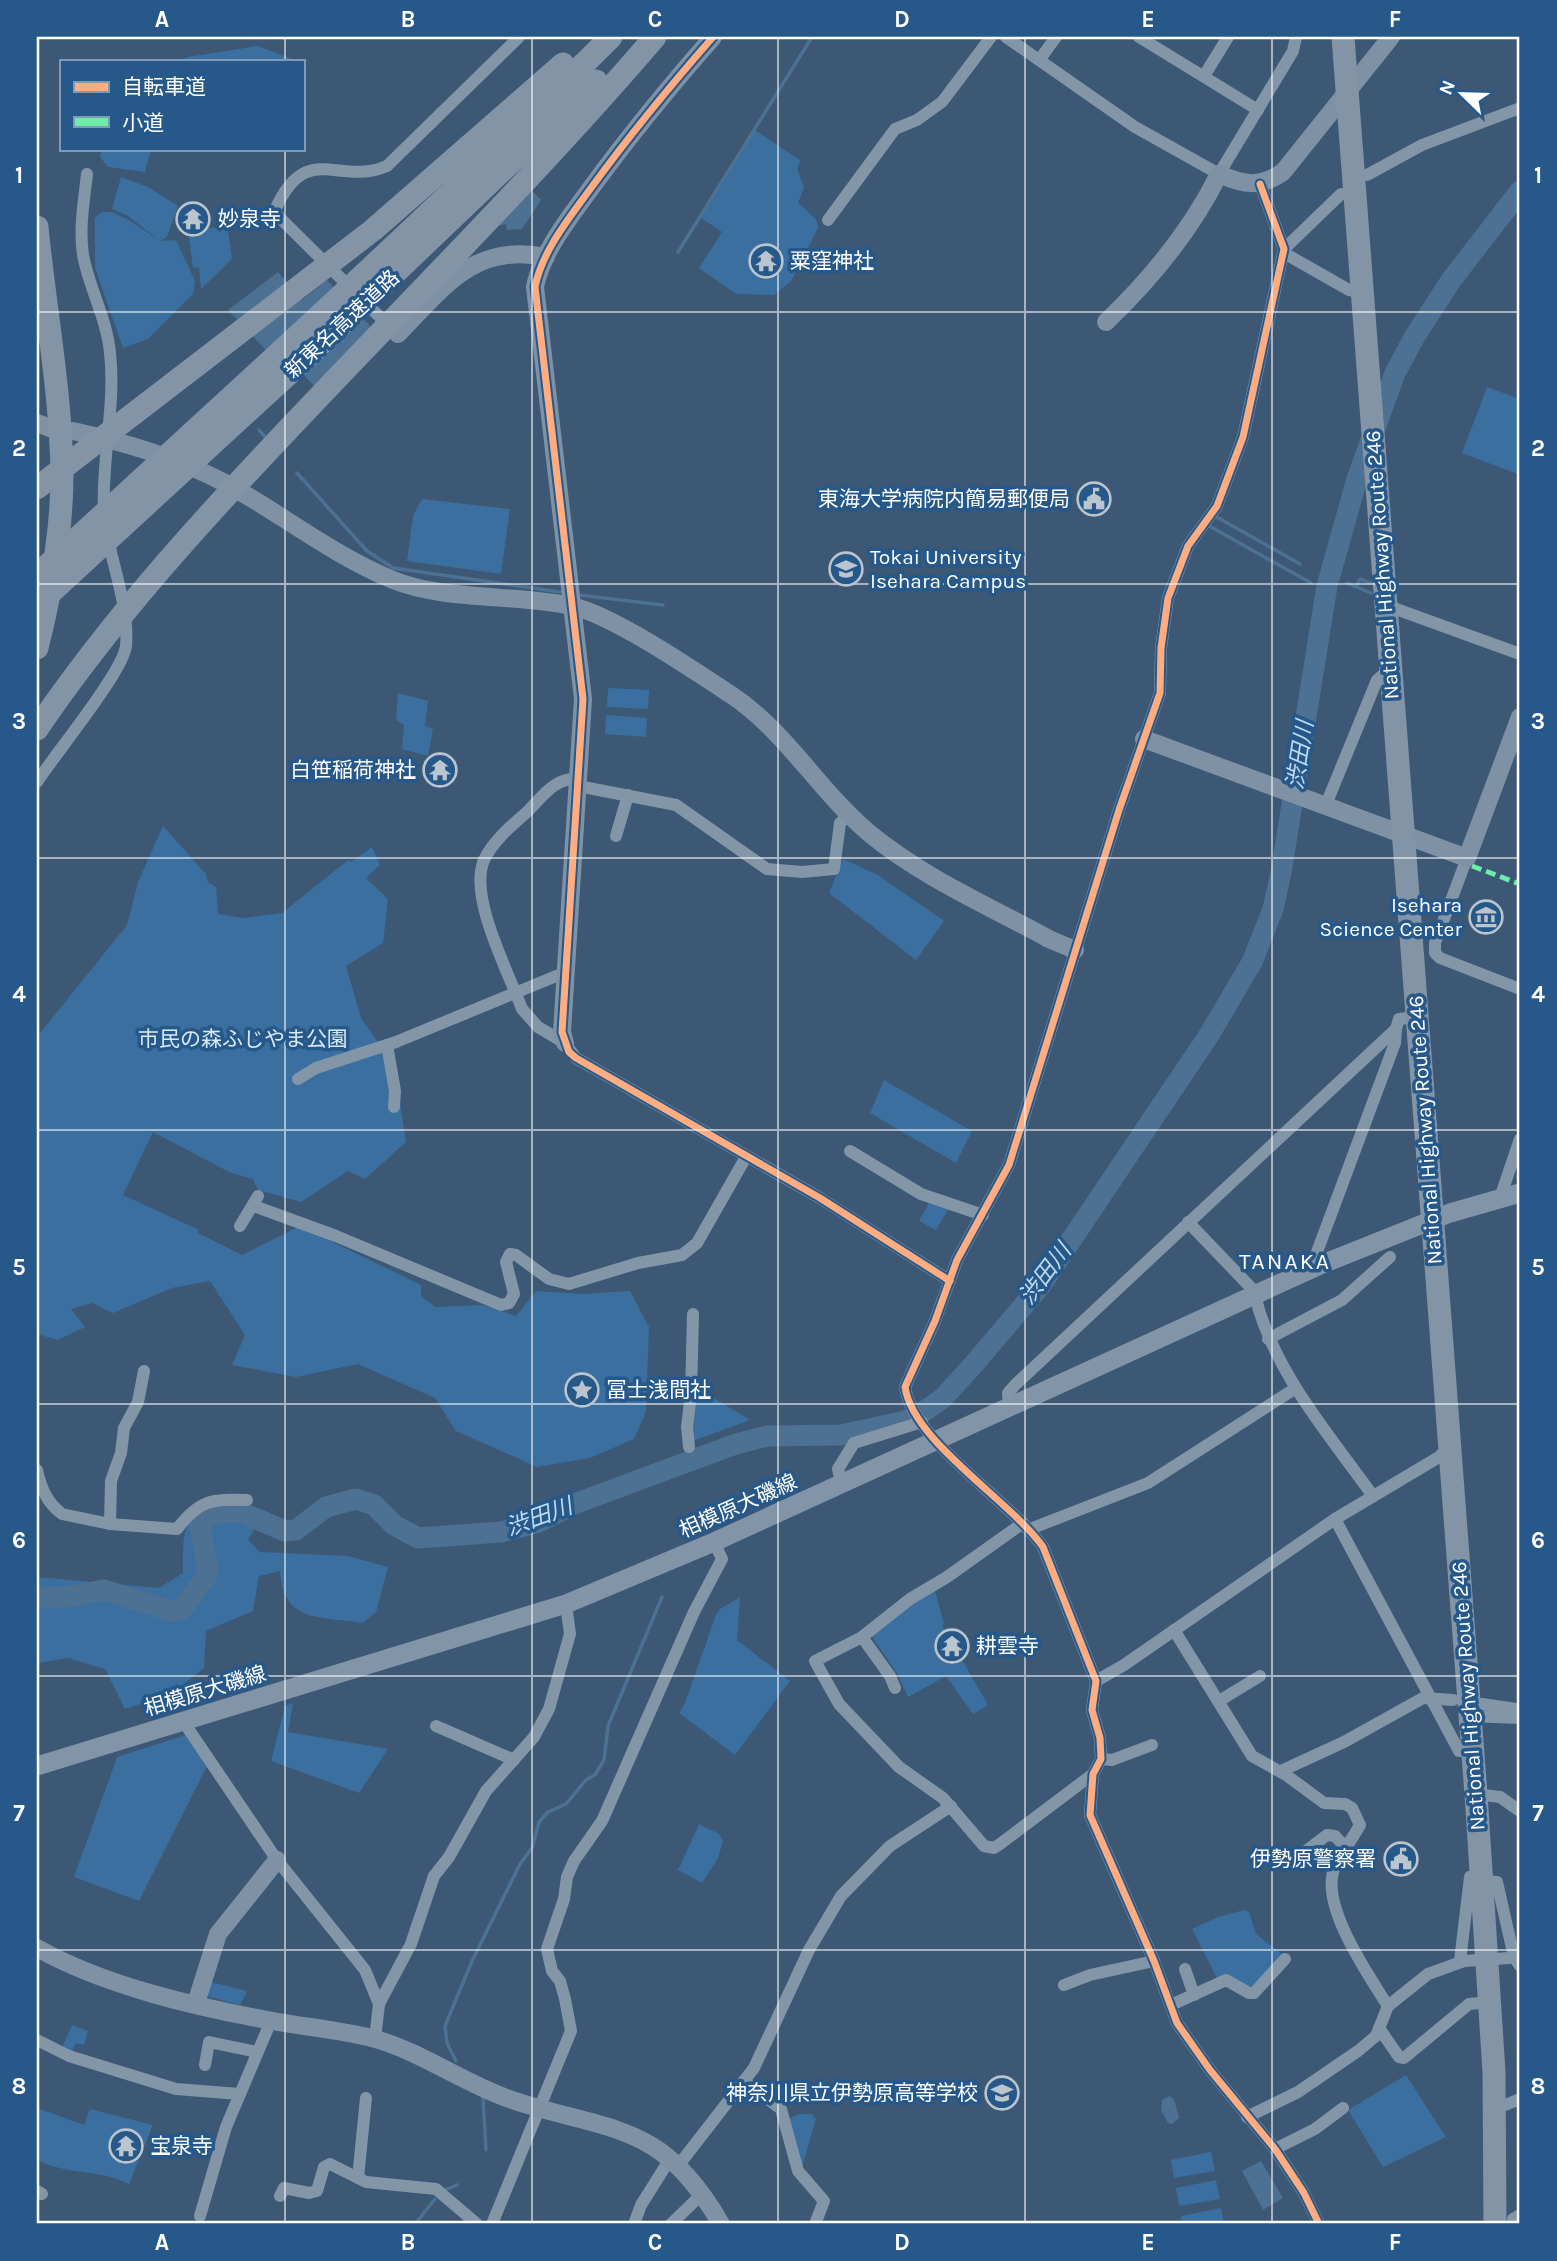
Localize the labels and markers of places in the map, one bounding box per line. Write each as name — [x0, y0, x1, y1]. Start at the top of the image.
temple icon: 妙泉寺 — [174, 200, 212, 238]
place label: 妙泉寺 — [218, 207, 281, 231]
temple icon: 粟窪神社 — [747, 242, 785, 280]
place label: 粟窪神社 — [790, 249, 874, 273]
public building icon: 東海大学病院内簡易郵便局 — [1075, 480, 1113, 518]
place label: 東海大学病院内簡易郵便局 — [818, 487, 1070, 511]
place label: Tokai University Isehara Campus — [870, 545, 1026, 593]
school or university icon: Tokai University Isehara Campus — [827, 550, 865, 588]
temple icon: 白笹稲荷神社 — [421, 751, 459, 789]
place label: 白笹稲荷神社 — [290, 758, 416, 782]
place label: Isehara Science Center — [1320, 893, 1462, 941]
museum icon: Isehara Science Center — [1467, 898, 1505, 936]
place icon: 冨士浅間社 — [563, 1371, 601, 1409]
place label: 冨士浅間社 — [606, 1378, 711, 1402]
temple icon: 耕雲寺 — [933, 1627, 971, 1665]
place label: 耕雲寺 — [976, 1634, 1039, 1658]
public building icon: 伊勢原警察署 — [1382, 1840, 1420, 1878]
place label: 伊勢原警察署 — [1250, 1847, 1376, 1871]
school or university icon: 神奈川県立伊勢原高等学校 — [983, 2074, 1021, 2112]
place label: 神奈川県立伊勢原高等学校 — [726, 2081, 978, 2105]
temple icon: 宝泉寺 — [107, 2127, 145, 2165]
place label: 宝泉寺 — [150, 2134, 213, 2158]

